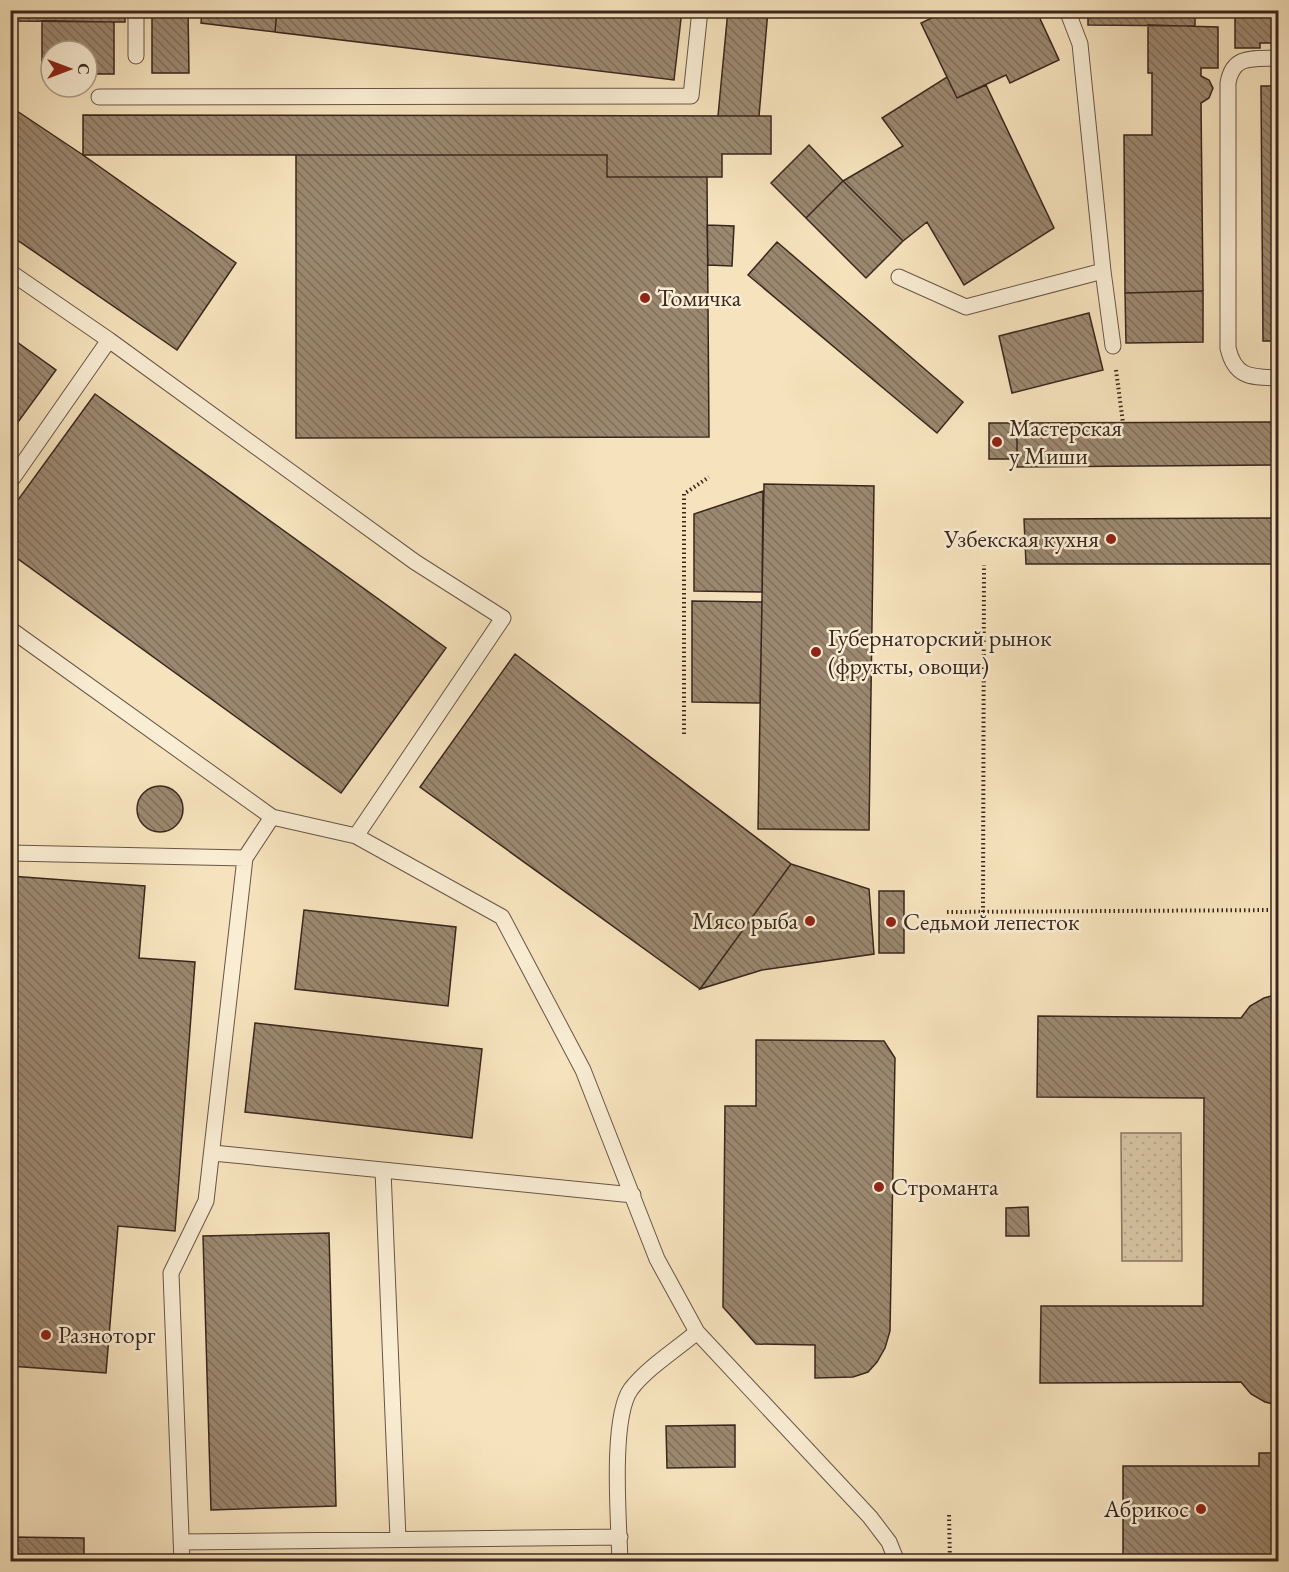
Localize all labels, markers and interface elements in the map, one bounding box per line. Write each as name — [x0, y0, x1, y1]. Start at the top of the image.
north arrow — [39, 39, 99, 99]
text: С — [73, 63, 94, 75]
place label: Томичка — [657, 282, 742, 313]
marker: Томичка — [638, 291, 652, 305]
place label: Мастерская у Миши — [1009, 412, 1122, 471]
marker: Мастерская у Миши — [990, 435, 1004, 449]
place label: Узбекская кухня — [943, 523, 1099, 554]
marker: Узбекская кухня — [1104, 532, 1118, 546]
place label: Губернаторский рынок (фрукты, овощи) — [828, 622, 1052, 681]
marker: Губернаторский рынок (фрукты, овощи) — [809, 645, 823, 659]
place label: Мясо рыба — [692, 905, 798, 936]
place label: Седьмой лепесток — [903, 906, 1080, 937]
marker: Мясо рыба — [803, 914, 817, 928]
marker: Седьмой лепесток — [884, 915, 898, 929]
place label: Строманта — [891, 1171, 999, 1202]
marker: Строманта — [872, 1180, 886, 1194]
place label: Разноторг — [58, 1319, 156, 1350]
marker: Разноторг — [39, 1328, 53, 1342]
place label: Абрикос — [1103, 1493, 1189, 1524]
marker: Абрикос — [1194, 1502, 1208, 1516]

